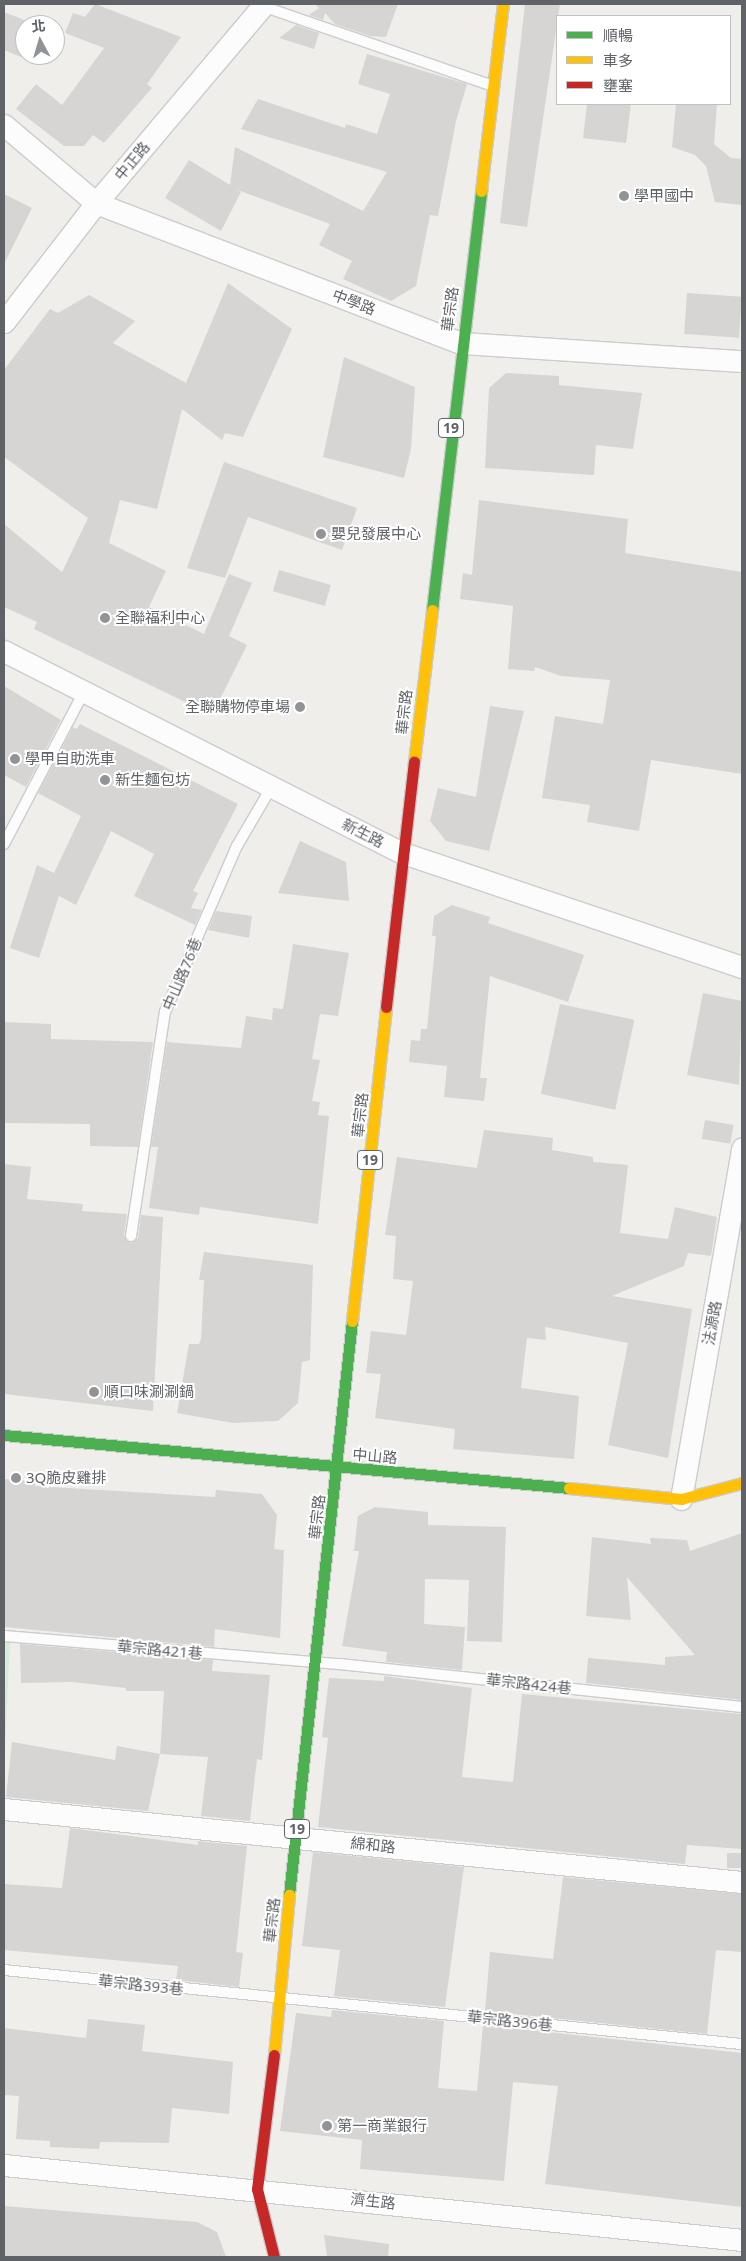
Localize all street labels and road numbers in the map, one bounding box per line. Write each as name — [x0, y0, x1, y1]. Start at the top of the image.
street label: 中正路 — [111, 138, 153, 184]
street label: 中學路 — [330, 286, 378, 318]
street label: 華宗路 — [438, 286, 462, 332]
road number: 19 — [437, 416, 465, 439]
street label: 華宗路 — [393, 689, 415, 735]
street label: 新生路 — [339, 815, 387, 851]
street label: 中山路76巷 — [159, 935, 205, 1013]
street label: 華宗路 — [349, 1092, 371, 1138]
road number: 19 — [356, 1148, 384, 1172]
street label: 法源路 — [699, 1299, 725, 1347]
street label: 中山路 — [352, 1445, 398, 1467]
street label: 華宗路 — [306, 1494, 328, 1540]
street label: 華宗路421巷 — [117, 1637, 203, 1663]
street label: 華宗路424巷 — [485, 1671, 573, 1697]
road number: 19 — [283, 1818, 311, 1840]
street label: 綿和路 — [350, 1834, 396, 1856]
street label: 華宗路 — [261, 1897, 283, 1943]
street label: 華宗路393巷 — [97, 1972, 185, 1998]
street label: 華宗路396巷 — [466, 2008, 554, 2034]
street label: 濟生路 — [350, 2190, 396, 2212]

